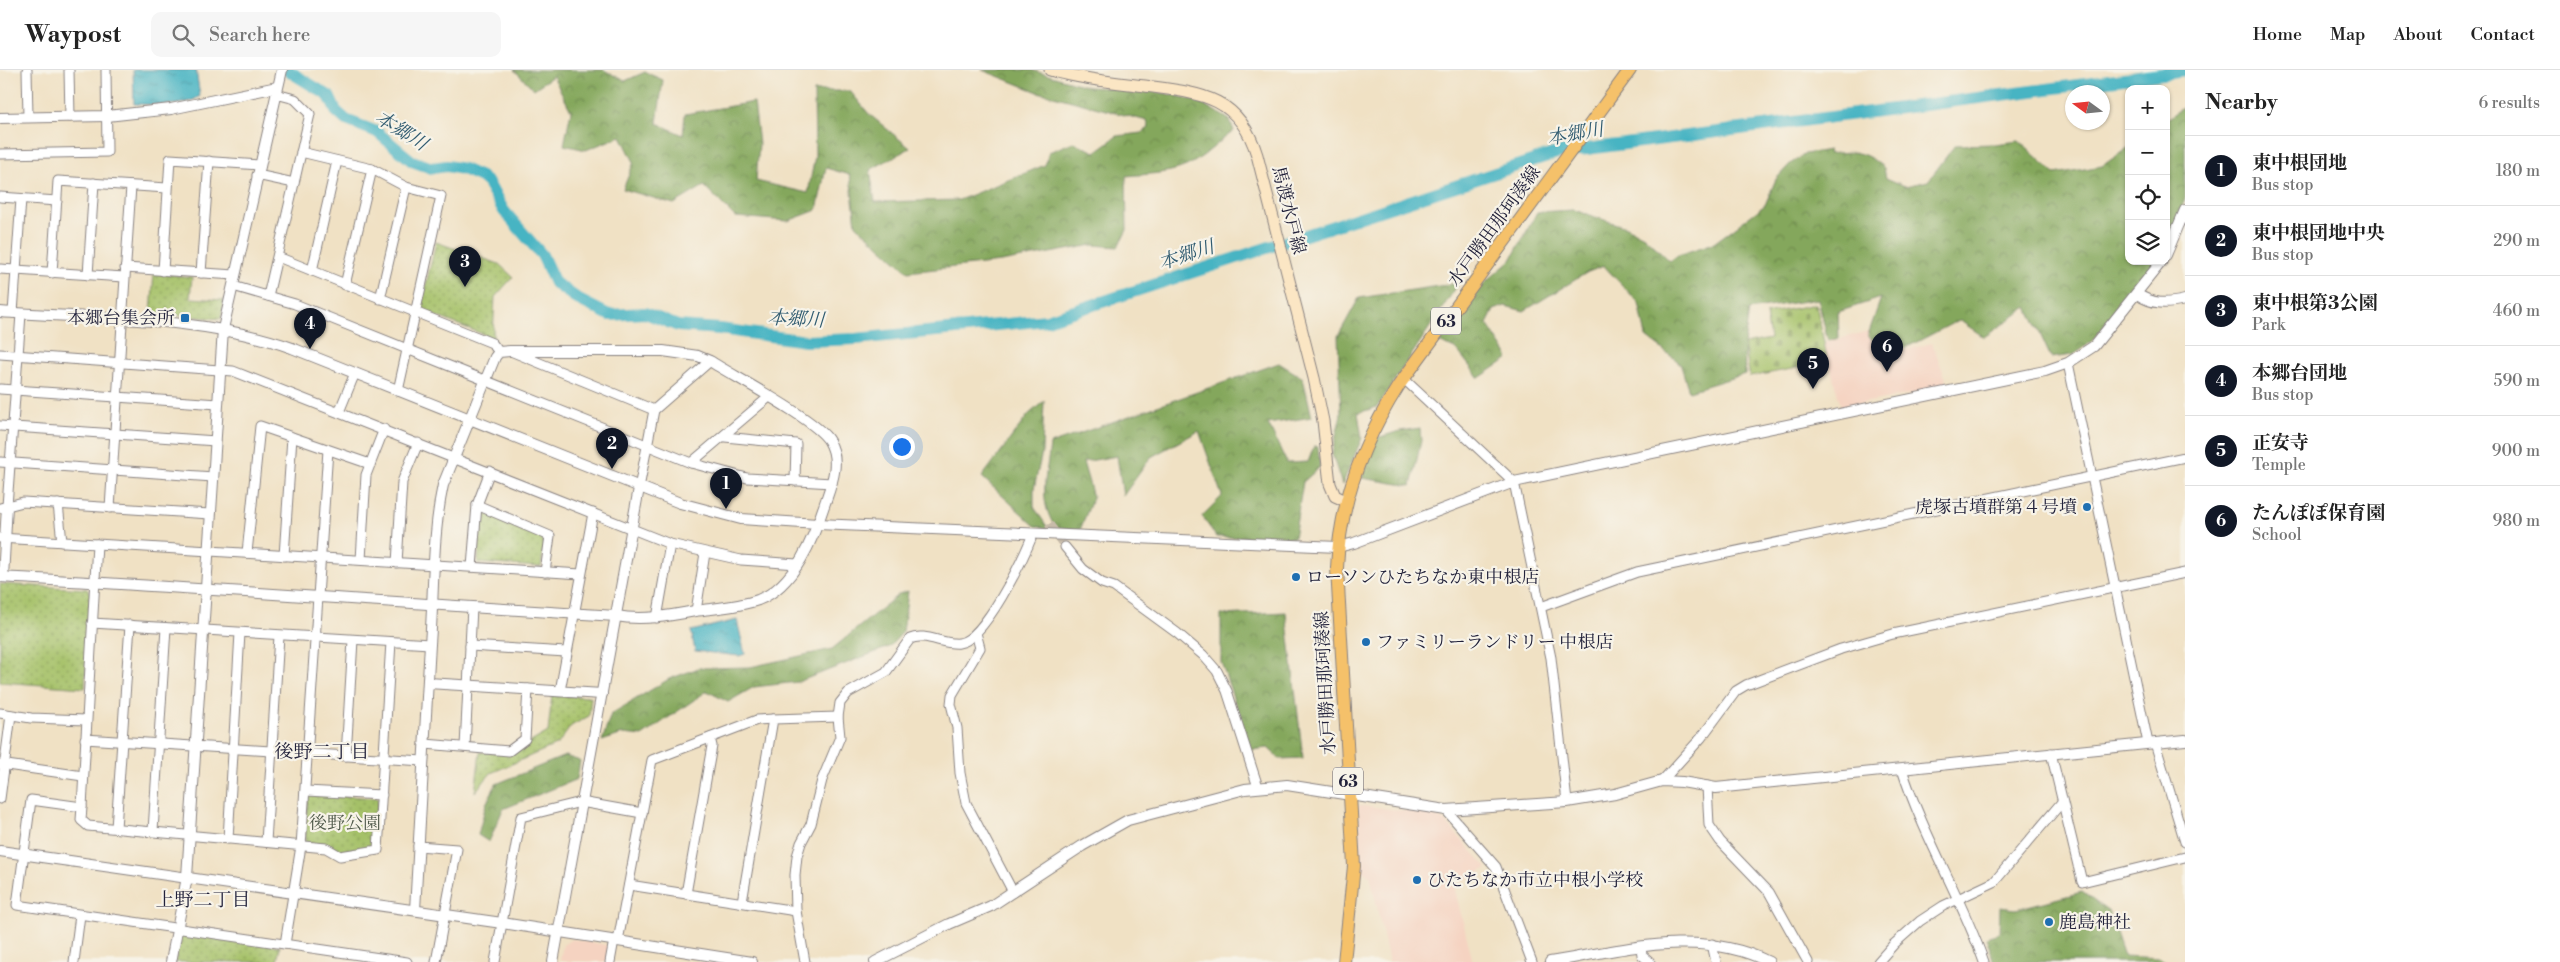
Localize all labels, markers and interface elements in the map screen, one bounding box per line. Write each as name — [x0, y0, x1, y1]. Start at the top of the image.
search box — [151, 12, 501, 57]
text: Waypost — [25, 20, 121, 50]
icon: search — [169, 21, 197, 49]
text: Search here — [209, 23, 310, 47]
text: Home — [2253, 23, 2302, 46]
text: Map — [2330, 23, 2366, 46]
text: About — [2394, 23, 2443, 46]
text: Contact — [2471, 23, 2535, 46]
north arrow — [2065, 85, 2110, 130]
map controls — [2125, 85, 2170, 265]
button: + — [2125, 85, 2170, 130]
text: Nearby — [2205, 90, 2278, 116]
text: 6 results — [2479, 93, 2540, 113]
water label: 本郷川 — [371, 106, 434, 157]
water label: 本郷川 — [1545, 117, 1607, 151]
button: − — [2125, 130, 2170, 175]
text: 東中根団地 — [2252, 151, 2347, 175]
street label: 水戸勝田那珂湊線 — [1443, 161, 1546, 291]
text: 1 — [2217, 161, 2225, 181]
text: 180 m — [2496, 161, 2540, 181]
street label: 馬渡水戸線 — [1266, 164, 1311, 257]
button: locate — [2125, 175, 2170, 220]
text: Bus stop — [2252, 175, 2314, 195]
button: layers — [2125, 220, 2170, 265]
text: 東中根団地中央 — [2252, 221, 2385, 245]
text: 2 — [2216, 231, 2226, 251]
text: 290 m — [2493, 231, 2540, 251]
water label: 本郷川 — [1155, 234, 1219, 275]
text: Bus stop — [2252, 245, 2314, 265]
pin: 3 — [449, 246, 481, 287]
text: 東中根第3公園 — [2252, 291, 2377, 315]
text: 3 — [2216, 301, 2226, 321]
text: 460 m — [2493, 301, 2540, 321]
water label: 本郷川 — [767, 306, 827, 333]
place label: 本郷台集会所 — [67, 307, 175, 330]
pin: 4 — [294, 308, 326, 349]
road number: 63 — [1431, 308, 1461, 334]
marker: 本郷台集会所 — [179, 312, 191, 324]
text: Park — [2252, 315, 2285, 335]
pin: 6 — [1871, 331, 1903, 372]
pin: 5 — [1797, 348, 1829, 389]
text: 本郷台団地 — [2252, 361, 2347, 385]
text: 4 — [2216, 371, 2226, 391]
text: 590 m — [2494, 371, 2540, 391]
text: Bus stop — [2252, 385, 2314, 405]
pin: 2 — [596, 428, 628, 469]
text: 正安寺 — [2252, 431, 2309, 455]
your location — [889, 434, 915, 460]
text: 5 — [2216, 441, 2226, 461]
text: 900 m — [2492, 441, 2540, 461]
text: Temple — [2252, 455, 2306, 475]
pin: 1 — [710, 468, 742, 509]
place label: 虎塚古墳群第４号墳 — [1915, 496, 2077, 519]
marker: 虎塚古墳群第４号墳 — [2081, 501, 2093, 513]
text: たんぽぽ保育園 — [2252, 501, 2385, 525]
text: 6 — [2216, 511, 2226, 531]
text: 980 m — [2493, 511, 2540, 531]
text: School — [2252, 525, 2301, 545]
place label: ローソンひたちなか東中根店 — [1306, 566, 1539, 589]
marker: ローソンひたちなか東中根店 — [1290, 571, 1302, 583]
street label: 水戸勝田那珂湊線 — [1310, 610, 1341, 755]
place label: ファミリーランドリー 中根店 — [1376, 631, 1613, 654]
marker: ファミリーランドリー 中根店 — [1360, 636, 1372, 648]
district label: 後野二丁目 — [274, 740, 370, 764]
road number: 63 — [1333, 768, 1363, 794]
park label: 後野公園 — [309, 812, 381, 835]
place label: ひたちなか市立中根小学校 — [1427, 869, 1643, 892]
marker: ひたちなか市立中根小学校 — [1411, 874, 1423, 886]
district label: 上野二丁目 — [155, 888, 251, 912]
place label: 鹿島神社 — [2059, 911, 2131, 934]
marker: 鹿島神社 — [2043, 916, 2055, 928]

